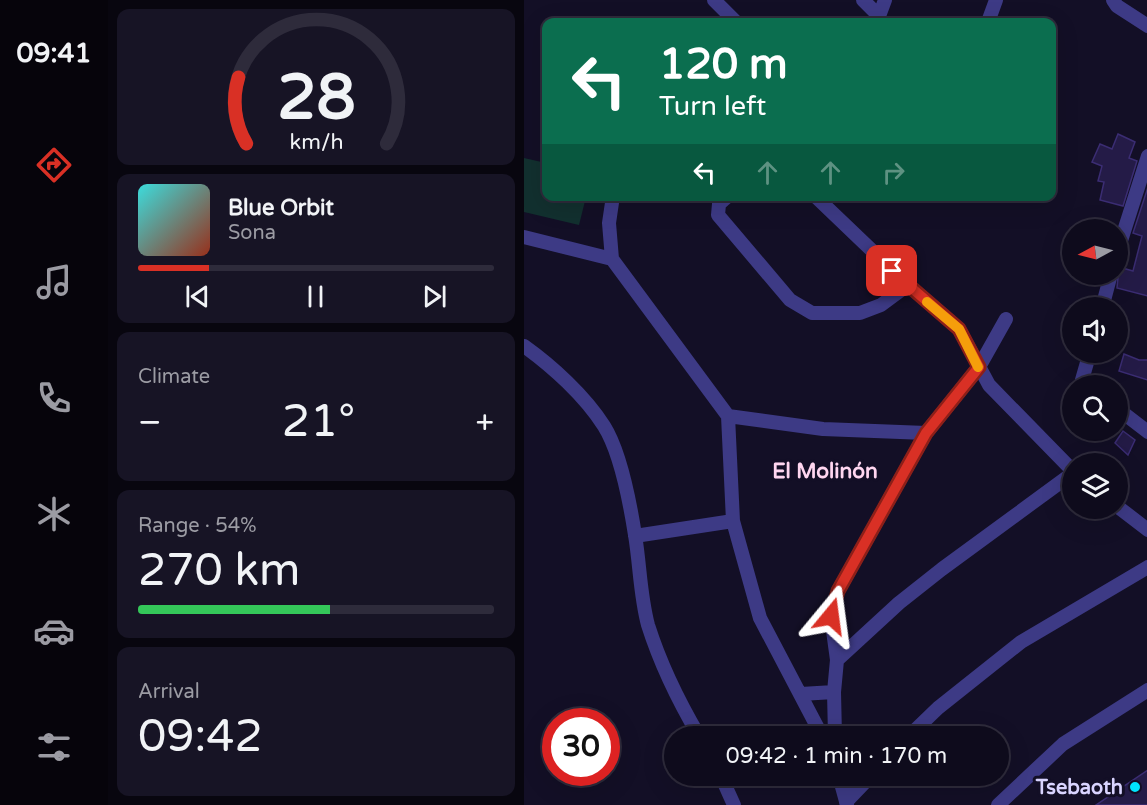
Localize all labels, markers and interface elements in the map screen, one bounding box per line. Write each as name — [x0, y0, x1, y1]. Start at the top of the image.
text: 09:41 — [17, 37, 91, 70]
text: 120 m — [659, 39, 788, 90]
icon: left — [560, 42, 638, 120]
text: 28 — [277, 61, 355, 136]
text: Turn left — [659, 90, 766, 123]
text: km/h — [289, 129, 343, 155]
icon: directions — [33, 144, 75, 186]
icon: left — [688, 156, 721, 189]
icon: ahead — [751, 156, 784, 189]
icon: ahead — [814, 156, 847, 189]
icon: right — [877, 156, 910, 189]
text: Blue Orbit — [228, 195, 334, 221]
north arrow — [1062, 219, 1128, 285]
map controls — [1062, 219, 1128, 519]
text: Sona — [228, 221, 276, 245]
pin — [866, 245, 917, 296]
icon: arrive — [875, 254, 908, 287]
icon: music — [33, 261, 75, 303]
icon: previous — [181, 280, 214, 313]
icon: pause — [299, 280, 332, 313]
icon: next — [418, 280, 451, 313]
button: sound — [1062, 297, 1128, 363]
text: Climate — [138, 365, 210, 389]
button: search — [1062, 375, 1128, 441]
icon: phone — [33, 377, 75, 419]
text: 21° — [282, 395, 355, 449]
text: − — [138, 403, 162, 442]
text: + — [475, 403, 494, 442]
button: layers — [1062, 453, 1128, 519]
district label: El Molinón — [772, 459, 878, 484]
icon: climate — [33, 493, 75, 535]
text: Range · 54% — [138, 514, 257, 538]
text: 270 km — [138, 544, 300, 598]
position arrow — [799, 584, 863, 648]
icon: car — [33, 610, 75, 652]
text: Arrival — [138, 680, 200, 704]
speed limit sign: 30 — [542, 708, 620, 786]
text: 09:42 — [138, 710, 263, 764]
icon: filters — [33, 726, 75, 768]
text: 09:42 · 1 min · 170 m — [726, 743, 947, 769]
place label: Tsebaoth — [1035, 776, 1123, 800]
marker: Tsebaoth — [1128, 780, 1142, 794]

